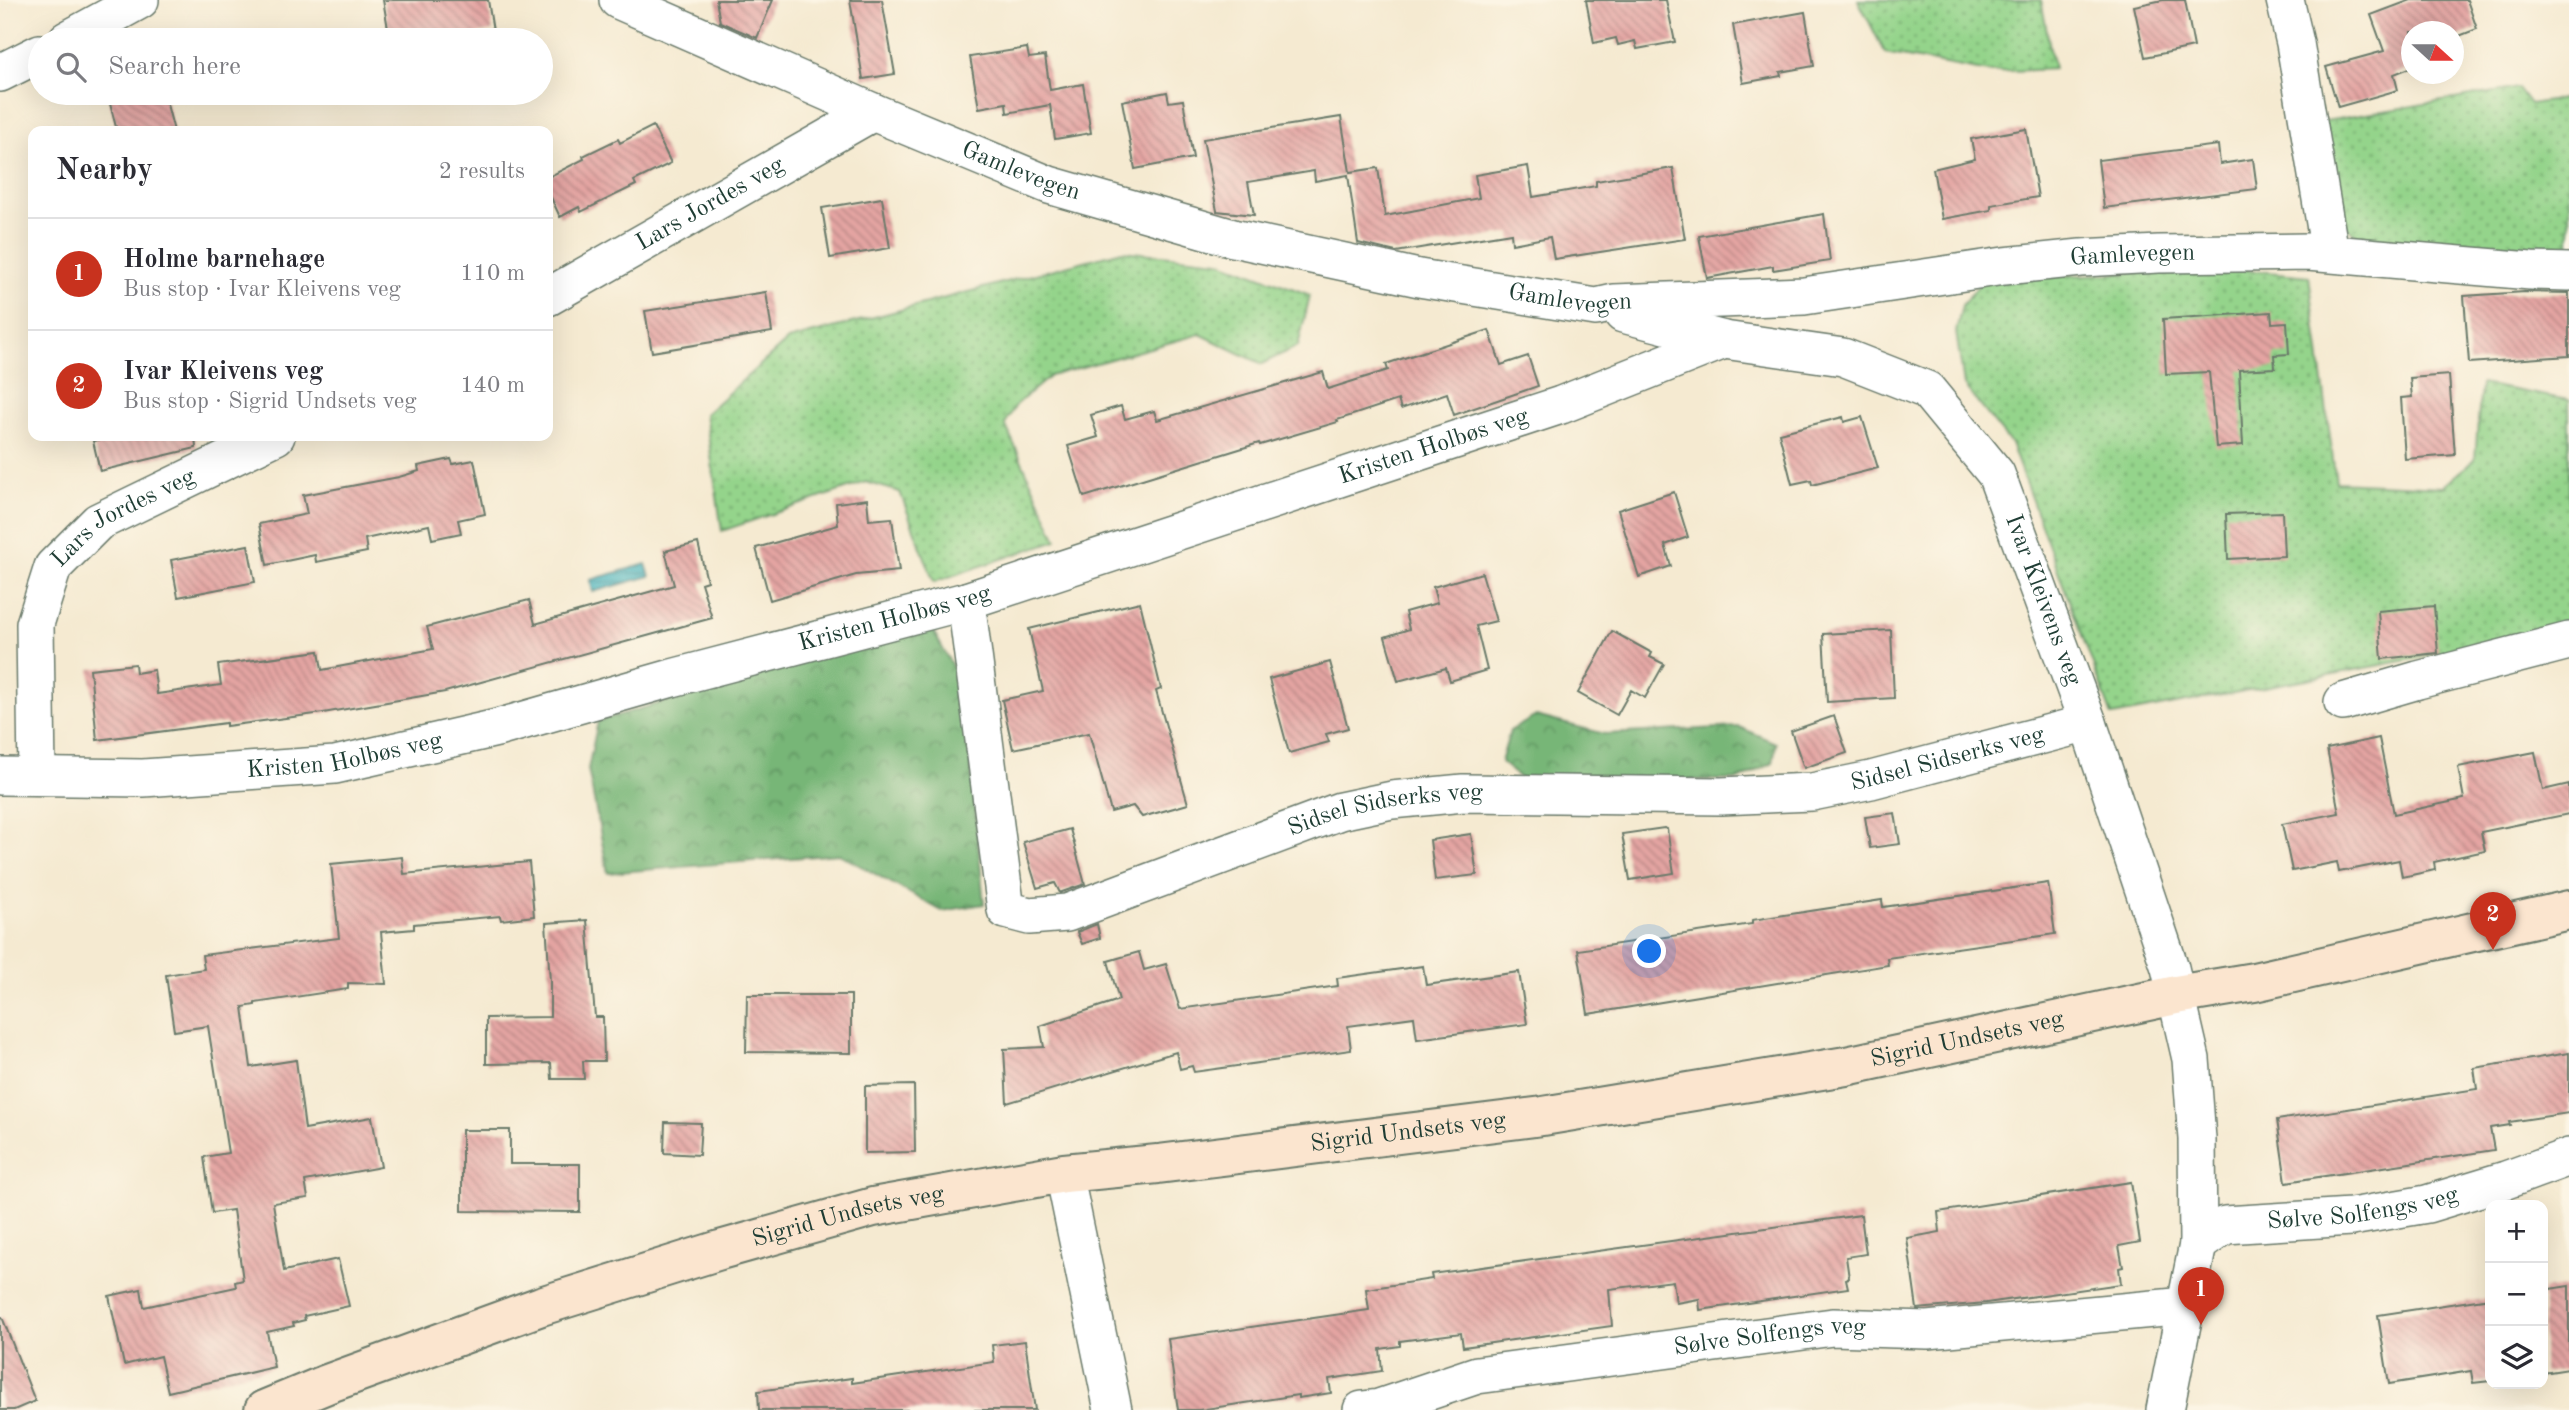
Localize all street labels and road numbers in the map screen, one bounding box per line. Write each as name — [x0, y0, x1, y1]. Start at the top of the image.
street label: Gamlevegen — [958, 138, 1083, 205]
street label: Lars Jordes veg — [632, 153, 789, 256]
street label: Gamlevegen — [2069, 242, 2195, 271]
street label: Gamlevegen — [1506, 281, 1633, 319]
street label: Kristen Holbøs veg — [1336, 404, 1532, 489]
street label: Lars Jordes veg — [47, 465, 199, 573]
street label: Ivar Kleivens veg — [2000, 511, 2085, 689]
street label: Kristen Holbøs veg — [796, 582, 994, 656]
street label: Sidsel Sidserks veg — [1849, 723, 2047, 796]
street label: Kristen Holbøs veg — [246, 729, 445, 783]
street label: Sidsel Sidserks veg — [1285, 781, 1483, 841]
street label: Sigrid Undsets veg — [1869, 1007, 2066, 1072]
street label: Sigrid Undsets veg — [1309, 1109, 1507, 1157]
street label: Sigrid Undsets veg — [750, 1183, 946, 1252]
street label: Sølve Solfengs veg — [2266, 1183, 2462, 1234]
street label: Sølve Solfengs veg — [1672, 1315, 1866, 1360]

